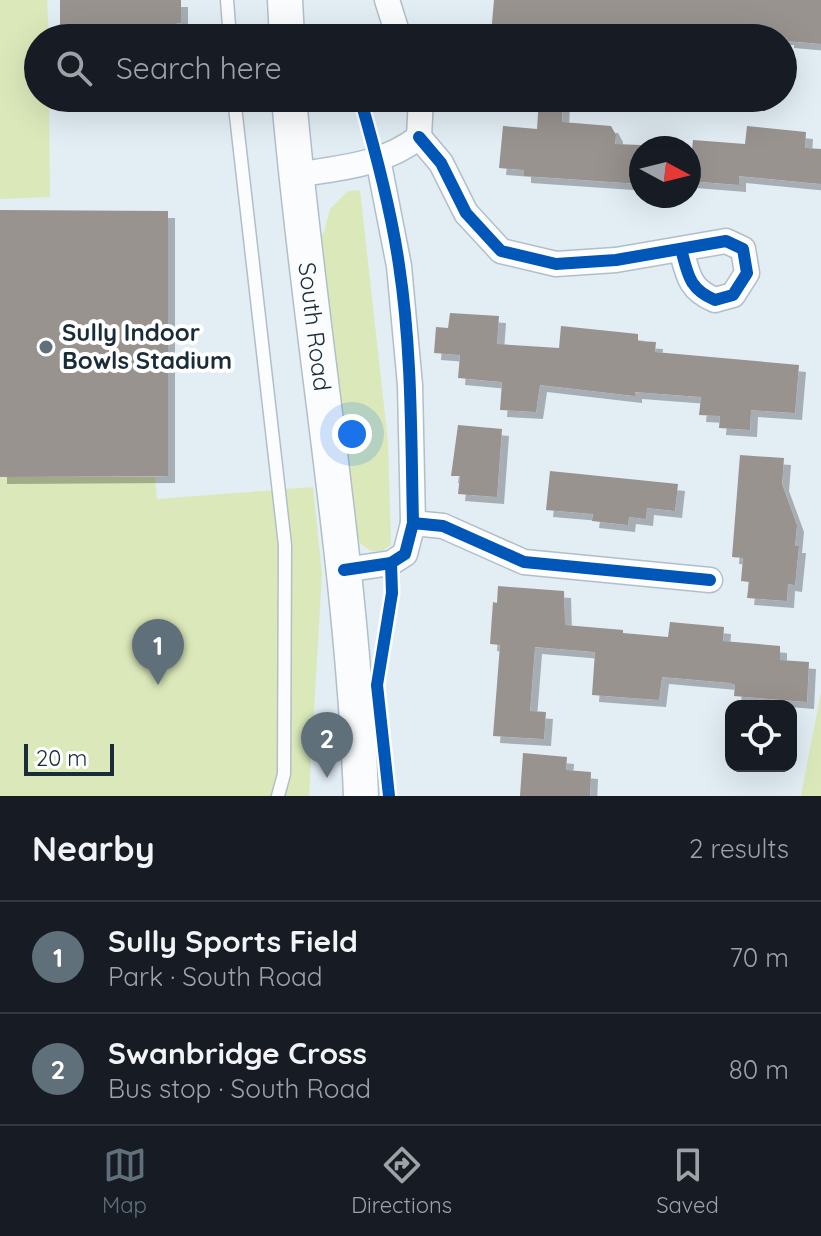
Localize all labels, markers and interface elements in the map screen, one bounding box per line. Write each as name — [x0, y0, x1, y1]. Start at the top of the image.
search box — [24, 24, 797, 112]
icon: search — [52, 46, 96, 90]
text: Search here — [116, 49, 282, 87]
north arrow — [629, 136, 701, 208]
street label: South Road — [292, 260, 338, 393]
place label: Sully Indoor Bowls Stadium — [62, 317, 232, 375]
marker: Sully Indoor Bowls Stadium — [37, 338, 55, 356]
your location — [332, 414, 372, 454]
pin: 1 — [132, 619, 184, 685]
map controls — [725, 700, 797, 772]
button: locate — [725, 700, 797, 772]
pin: 2 — [301, 712, 353, 778]
scale bar — [24, 740, 114, 776]
text: 20 m — [36, 744, 87, 772]
text: Nearby — [32, 827, 155, 870]
text: 2 results — [689, 832, 789, 865]
text: Sully Sports Field — [108, 922, 358, 960]
text: 1 — [53, 941, 63, 974]
text: 70 m — [729, 941, 789, 974]
text: Park · South Road — [108, 960, 323, 993]
text: Swanbridge Cross — [108, 1034, 367, 1072]
text: 2 — [51, 1053, 65, 1086]
text: 80 m — [729, 1053, 789, 1086]
text: Bus stop · South Road — [108, 1072, 371, 1105]
tab: Map — [102, 1143, 147, 1219]
tab: Directions — [351, 1143, 452, 1219]
tab: Saved — [656, 1143, 719, 1219]

